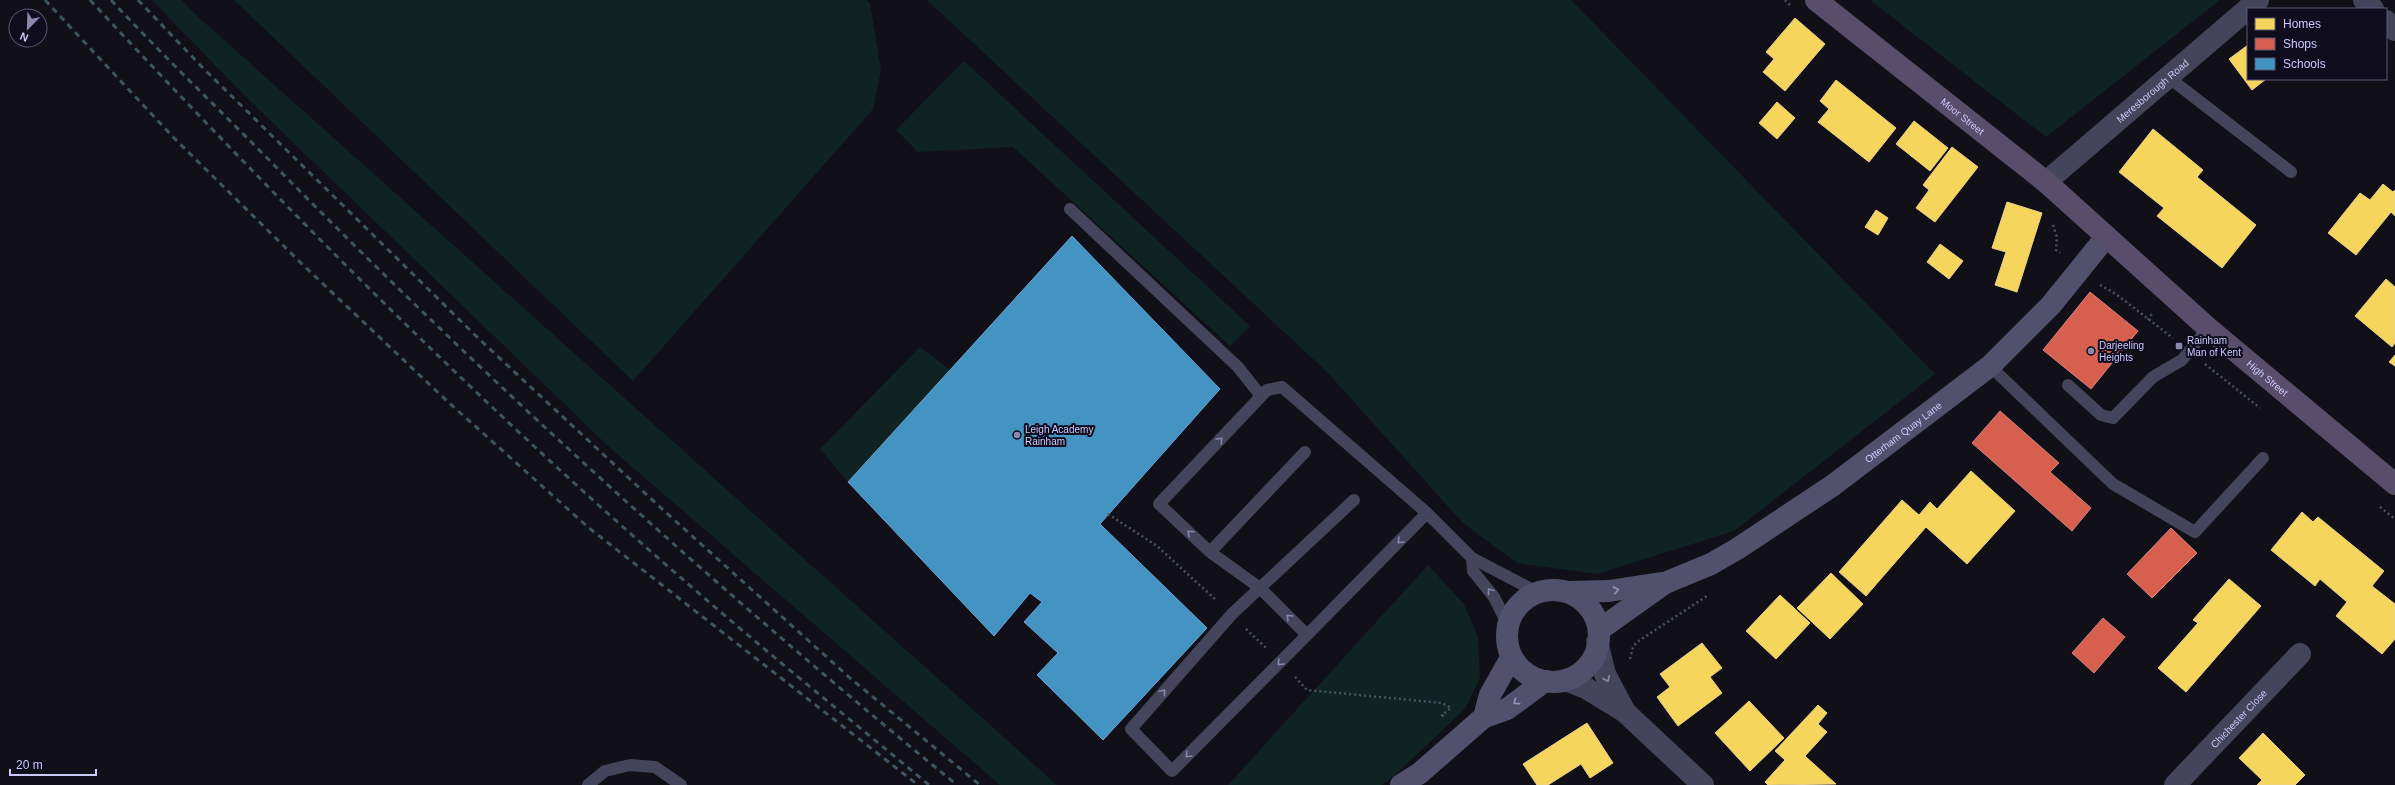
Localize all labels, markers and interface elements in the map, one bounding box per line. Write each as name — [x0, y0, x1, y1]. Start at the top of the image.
north arrow — [8, 8, 48, 48]
legend — [2247, 8, 2387, 80]
text: Homes — [2283, 17, 2321, 31]
text: N — [18, 30, 30, 44]
text: Shops — [2283, 37, 2317, 51]
street label: Meresborough Road — [2114, 57, 2191, 125]
text: Schools — [2283, 57, 2326, 71]
street label: Moor Street — [1938, 96, 1986, 137]
place label: Rainham Man of Kent — [2187, 335, 2241, 358]
place label: Darjeeling Heights — [2099, 340, 2144, 363]
marker: Rainham Man of Kent — [2174, 341, 2184, 351]
marker: Darjeeling Heights — [2086, 346, 2096, 356]
street label: High Street — [2245, 358, 2290, 399]
street label: Otterham Quay Lane — [1863, 400, 1944, 465]
place label: Leigh Academy Rainham — [1025, 424, 1093, 447]
marker: Leigh Academy Rainham — [1012, 430, 1022, 440]
one-way arrow — [1215, 437, 1223, 445]
one-way arrow — [1187, 530, 1195, 538]
one-way arrow — [1397, 536, 1405, 544]
one-way arrow — [1613, 586, 1619, 594]
one-way arrow — [1488, 589, 1495, 596]
one-way arrow — [1286, 614, 1294, 622]
one-way arrow — [1277, 658, 1285, 666]
one-way arrow — [1602, 674, 1610, 682]
street label: Chichester Close — [2209, 687, 2269, 750]
one-way arrow — [1159, 689, 1166, 697]
one-way arrow — [1513, 697, 1520, 704]
one-way arrow — [1185, 750, 1193, 758]
scale bar — [10, 751, 96, 777]
text: 20 m — [16, 758, 43, 772]

